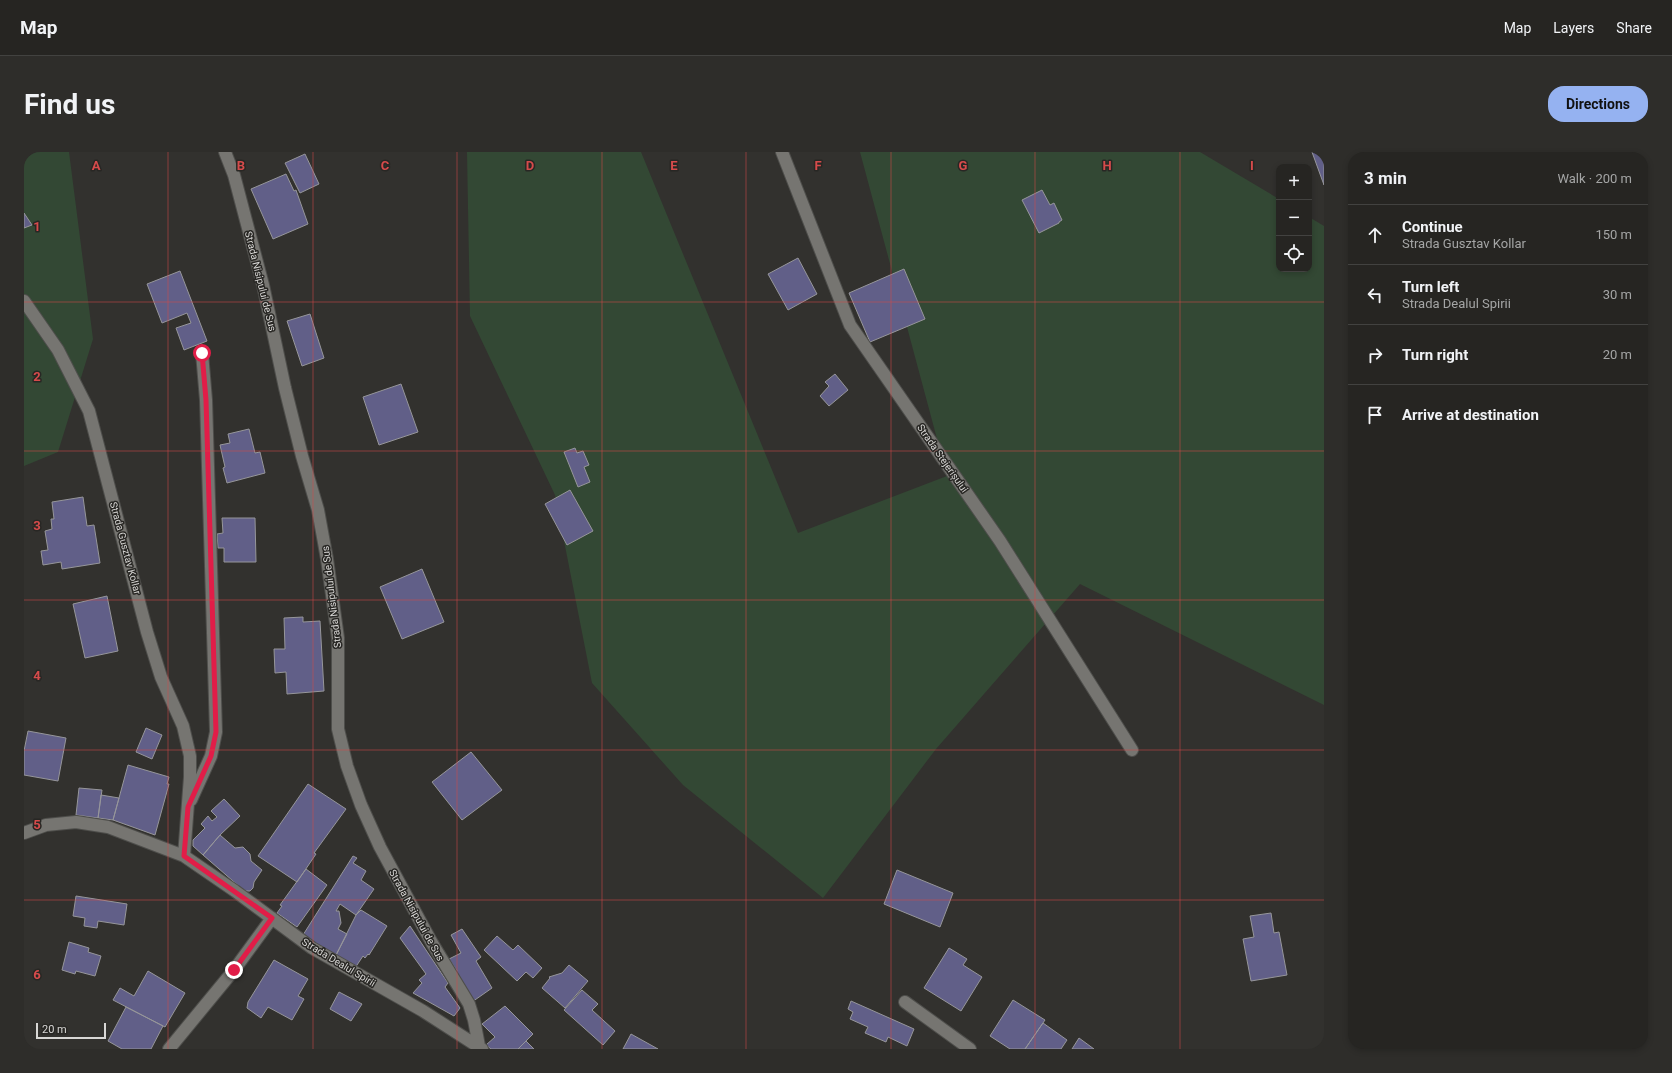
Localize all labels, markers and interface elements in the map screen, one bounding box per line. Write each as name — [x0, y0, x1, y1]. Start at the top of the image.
text: Map — [20, 16, 58, 39]
text: Map — [1504, 20, 1531, 36]
text: Layers — [1553, 20, 1594, 36]
text: Share — [1616, 20, 1652, 36]
button: Directions — [1548, 86, 1648, 122]
text: Find us — [24, 88, 115, 121]
text: A — [92, 158, 101, 173]
text: B — [237, 158, 245, 173]
text: C — [381, 158, 390, 173]
text: D — [526, 158, 534, 173]
text: E — [670, 158, 678, 173]
text: F — [814, 158, 822, 173]
text: G — [959, 158, 968, 173]
text: H — [1102, 158, 1112, 173]
text: I — [1250, 158, 1254, 173]
map controls — [1276, 164, 1312, 272]
button: + — [1276, 164, 1312, 200]
text: 3 min — [1364, 168, 1407, 188]
text: Walk · 200 m — [1557, 171, 1632, 186]
button: − — [1276, 200, 1312, 236]
text: Continue — [1402, 218, 1463, 236]
text: 1 — [33, 219, 41, 234]
icon: ahead — [1364, 224, 1386, 246]
text: 150 m — [1595, 227, 1632, 242]
street label: Strada Nisipului de Sus — [243, 230, 278, 332]
button: locate — [1276, 236, 1312, 272]
text: Strada Gusztav Kollar — [1402, 236, 1526, 251]
text: Turn left — [1402, 278, 1459, 296]
icon: left — [1364, 284, 1386, 306]
text: 30 m — [1603, 287, 1632, 302]
text: Strada Dealul Spirii — [1402, 296, 1511, 311]
route start — [193, 344, 211, 362]
icon: right — [1364, 344, 1386, 366]
text: Turn right — [1402, 346, 1468, 364]
text: 20 m — [1603, 347, 1632, 362]
text: 2 — [33, 369, 41, 384]
icon: arrive — [1364, 404, 1386, 426]
text: Arrive at destination — [1402, 406, 1539, 424]
street label: Strada Stejerișului — [914, 422, 970, 495]
street label: Strada Gusztav Kollar — [108, 501, 143, 596]
text: 3 — [33, 518, 41, 533]
street label: Strada Nisipului de Sus — [320, 545, 343, 649]
text: 4 — [33, 668, 41, 683]
text: 5 — [33, 817, 41, 832]
street label: Strada Nisipului de Sus — [387, 868, 446, 963]
street label: Strada Dealul Spirii — [300, 936, 377, 989]
route end — [225, 961, 243, 979]
text: 6 — [33, 967, 41, 982]
scale bar — [36, 1021, 106, 1040]
text: 20 m — [42, 1023, 67, 1036]

